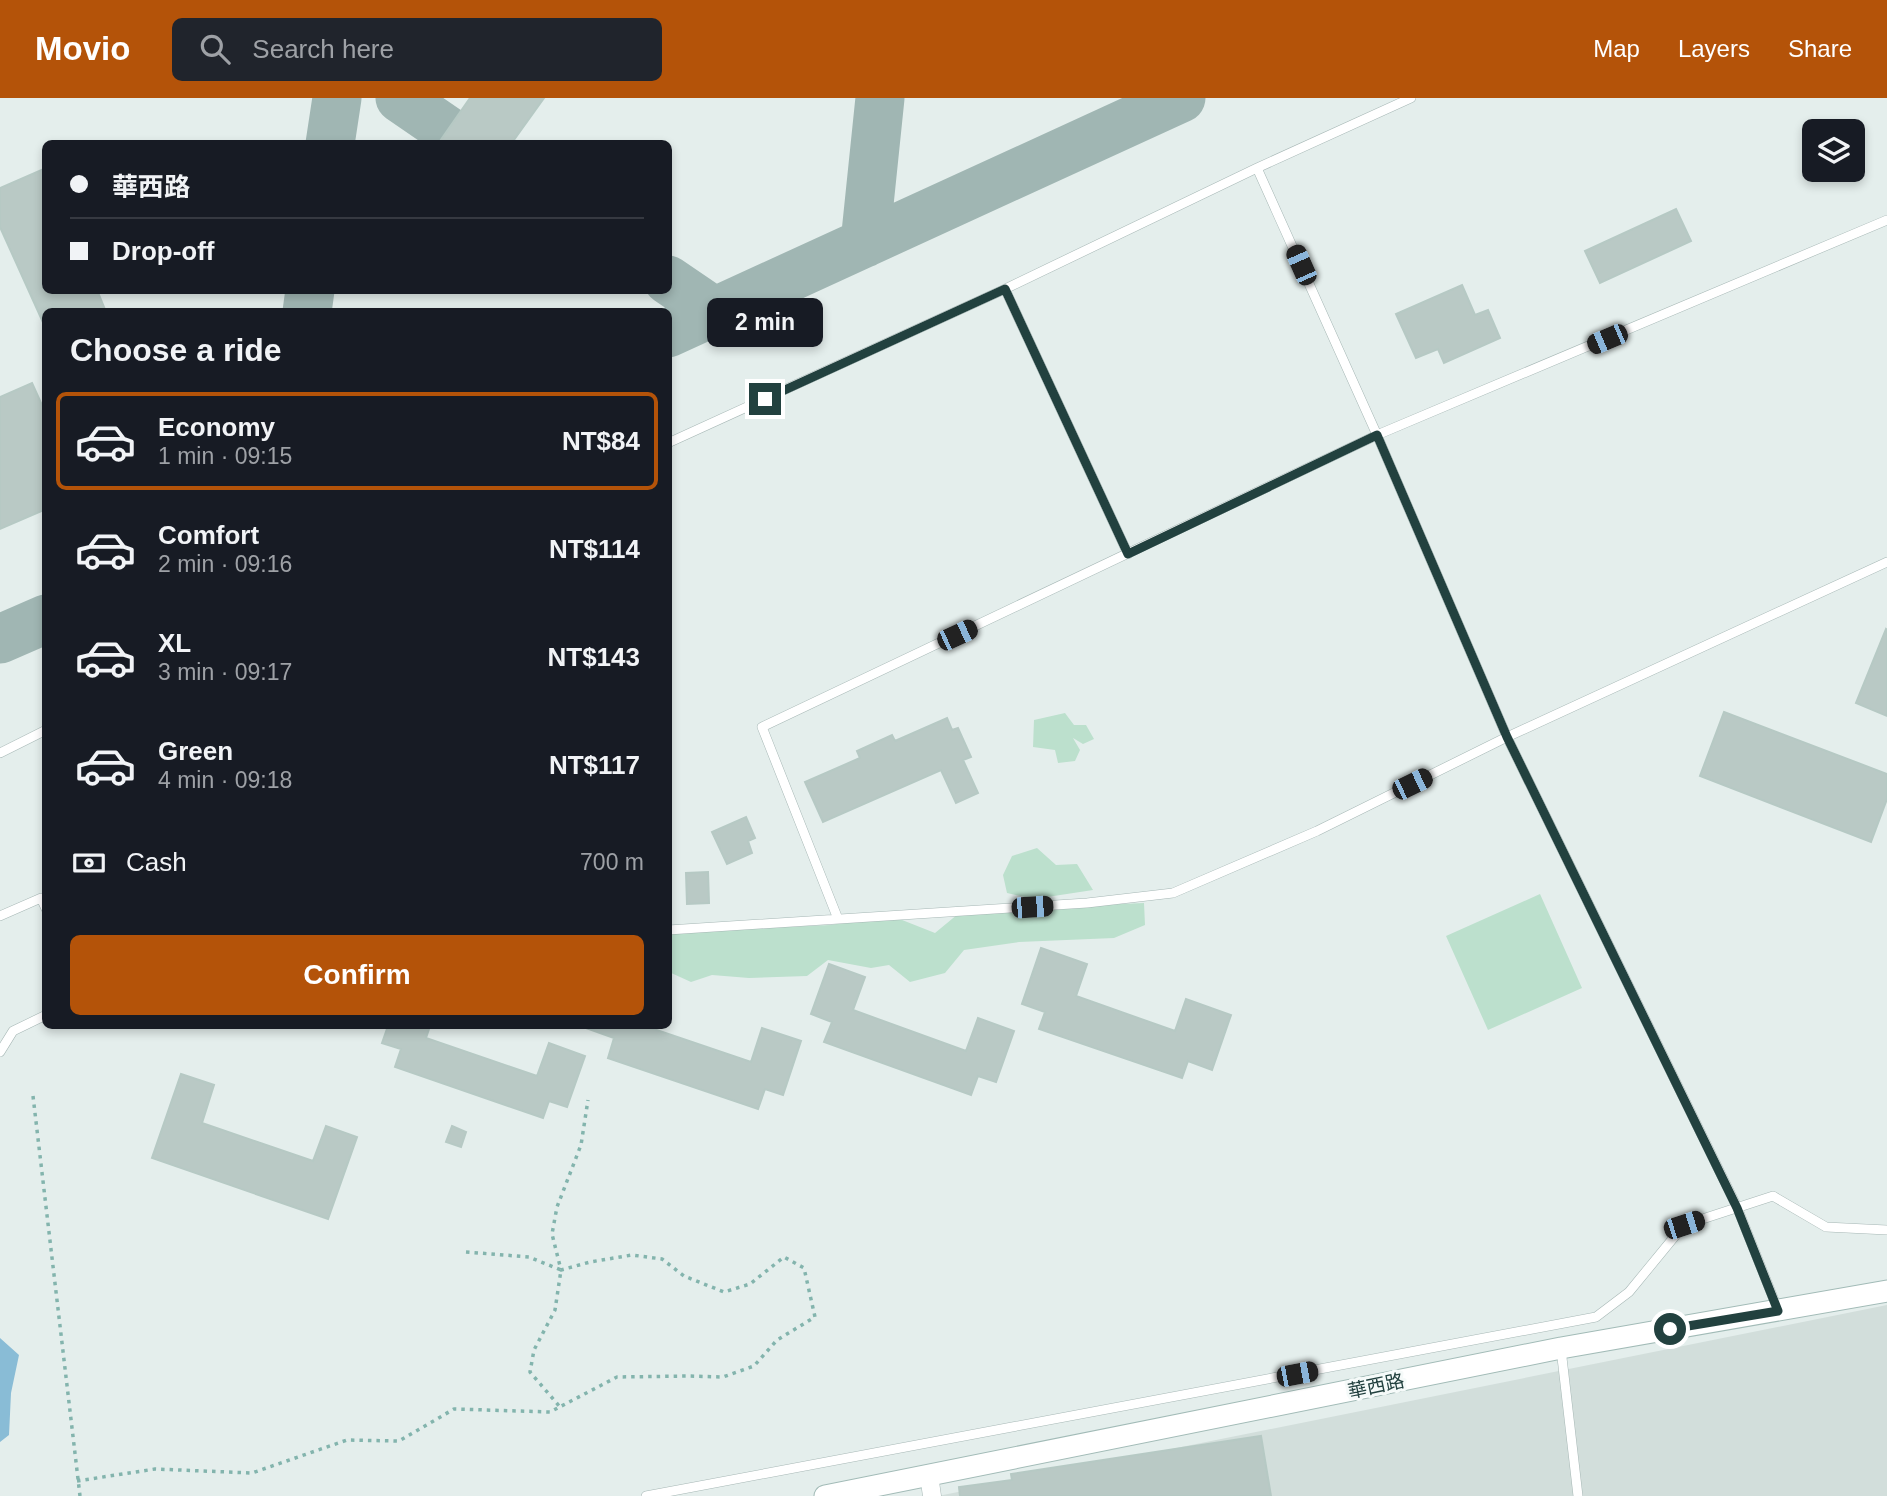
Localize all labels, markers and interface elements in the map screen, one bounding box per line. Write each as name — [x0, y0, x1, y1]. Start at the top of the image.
search box — [172, 18, 662, 81]
text: Movio — [35, 30, 130, 67]
icon: search — [196, 30, 234, 68]
text: Search here — [252, 34, 394, 64]
text: Map — [1593, 35, 1640, 62]
text: Layers — [1678, 35, 1750, 62]
text: Share — [1788, 35, 1852, 62]
map controls — [1802, 119, 1865, 182]
button: layers — [1802, 119, 1865, 182]
text: 華西路 — [112, 172, 190, 202]
text: Drop-off — [112, 236, 215, 266]
car — [1283, 242, 1320, 288]
callout: 2 min — [707, 298, 823, 346]
text: 2 min — [735, 309, 795, 335]
car — [1584, 321, 1631, 357]
text: Choose a ride — [70, 332, 282, 368]
route end — [749, 383, 781, 415]
icon: car — [74, 410, 137, 473]
text: Economy — [158, 412, 275, 442]
text: NT$84 — [562, 426, 640, 456]
text: 1 min · 09:15 — [158, 443, 292, 469]
icon: car — [74, 518, 137, 581]
text: Comfort — [158, 520, 259, 550]
text: NT$114 — [549, 534, 640, 564]
text: 2 min · 09:16 — [158, 551, 292, 577]
car — [934, 617, 981, 653]
icon: car — [74, 626, 137, 689]
text: XL — [158, 628, 191, 658]
text: NT$143 — [548, 642, 640, 672]
text: 3 min · 09:17 — [158, 659, 292, 685]
icon: car — [74, 734, 137, 797]
text: Green — [158, 736, 233, 766]
text: NT$117 — [549, 750, 640, 780]
car — [1389, 765, 1436, 803]
text: 4 min · 09:18 — [158, 767, 292, 793]
icon: cash — [70, 844, 108, 882]
text: Cash — [126, 847, 187, 877]
text: 700 m — [580, 849, 644, 875]
car — [1011, 895, 1054, 919]
button: Confirm — [70, 935, 644, 1015]
car — [1661, 1209, 1708, 1241]
route start — [1654, 1313, 1686, 1345]
car — [1275, 1360, 1320, 1388]
street label: 華西路 — [1346, 1370, 1406, 1402]

